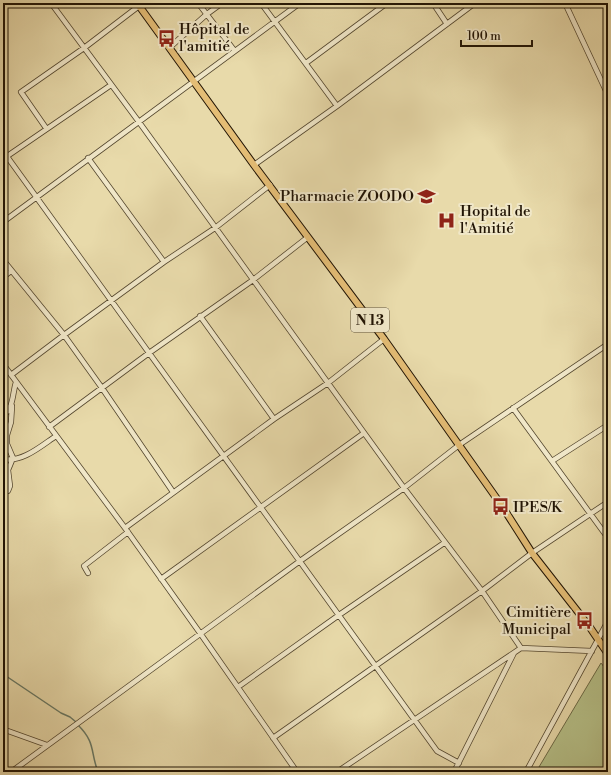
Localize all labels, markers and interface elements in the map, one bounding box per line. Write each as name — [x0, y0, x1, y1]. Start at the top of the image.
place label: Hôpital de l'amitié — [179, 20, 250, 56]
scale bar — [461, 22, 532, 48]
bus stop icon: Hôpital de l'amitié — [156, 28, 176, 48]
text: 100 m — [467, 29, 501, 44]
school or university icon: Pharmacie ZOODO — [417, 186, 437, 206]
place label: Pharmacie ZOODO — [280, 187, 414, 206]
place label: Hopital de l'Amitié — [460, 202, 531, 238]
hospital icon: Hopital de l'Amitié — [437, 210, 457, 230]
road number: N 13 — [351, 308, 389, 332]
bus stop icon: IPES/K — [490, 497, 510, 517]
place label: IPES/K — [513, 498, 563, 517]
place label: Cimitière Municipal — [502, 603, 572, 639]
bus stop icon: Cimitière Municipal — [574, 611, 594, 631]

